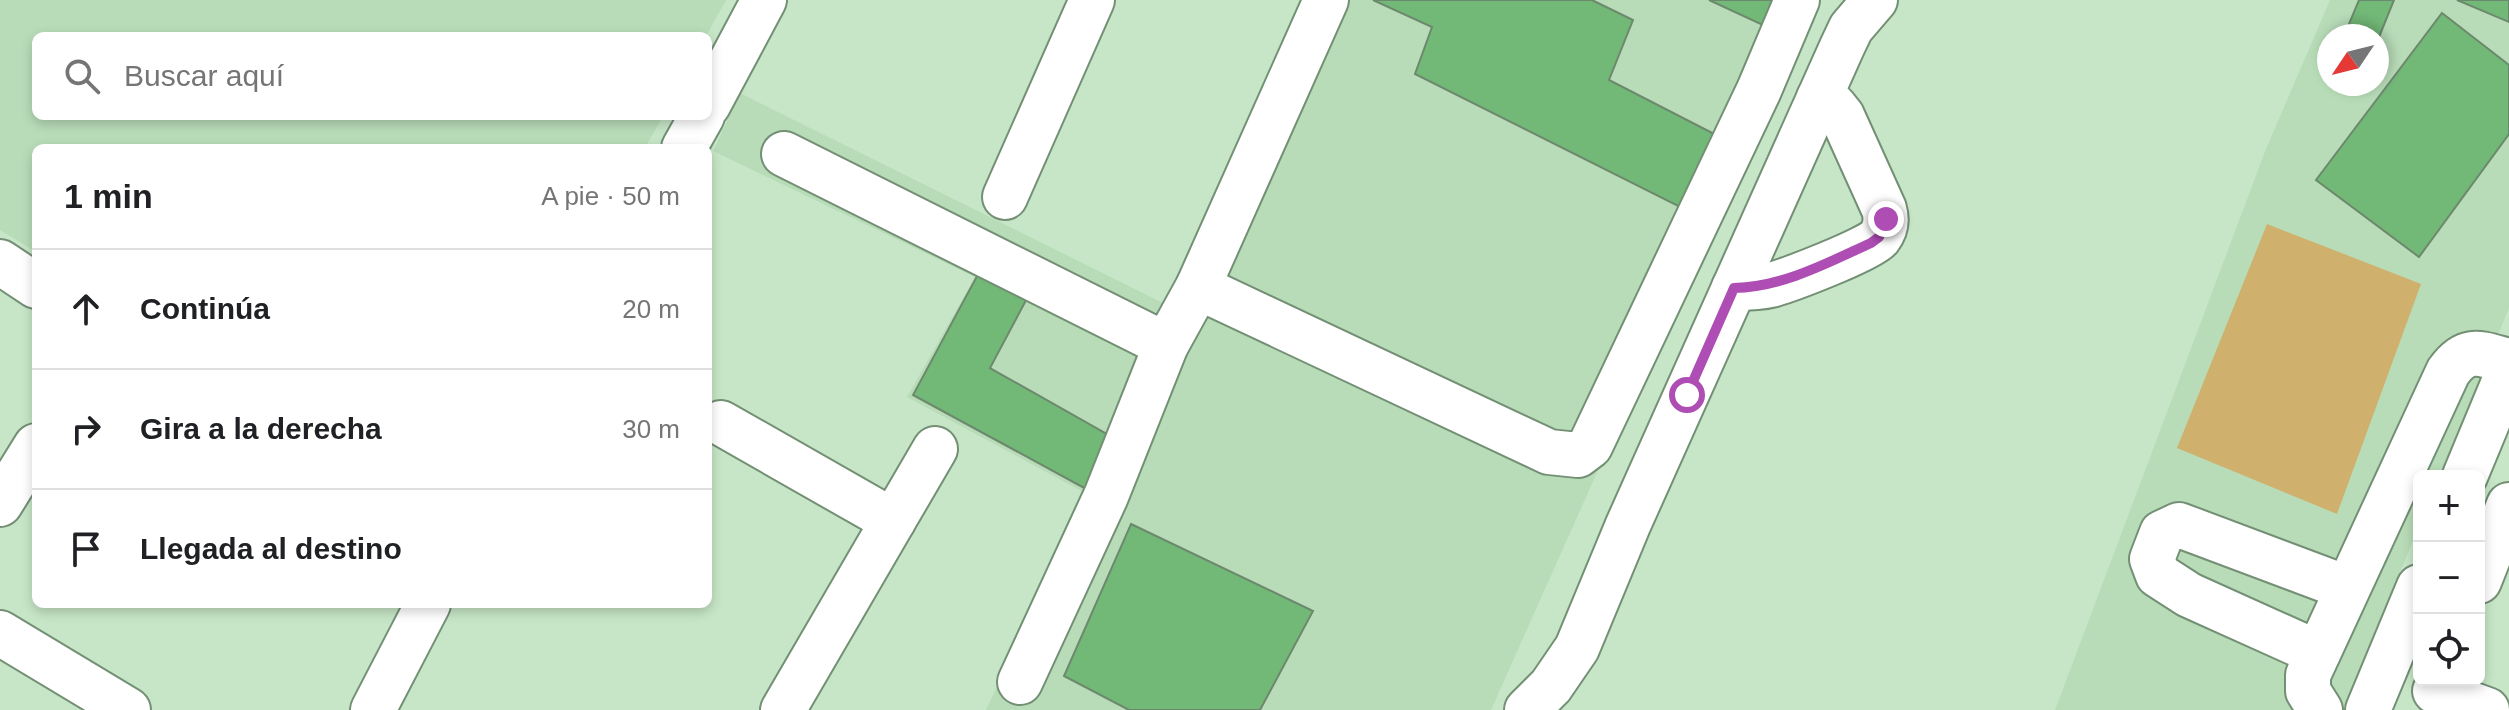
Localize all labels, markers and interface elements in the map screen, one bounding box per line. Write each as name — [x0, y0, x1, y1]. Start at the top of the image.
north arrow — [2317, 24, 2389, 96]
search box — [32, 32, 712, 120]
icon: search — [60, 54, 104, 98]
text: Buscar aquí — [124, 59, 284, 92]
text: 1 min — [64, 177, 153, 215]
text: A pie · 50 m — [541, 181, 680, 211]
route end — [1868, 201, 1904, 237]
icon: ahead — [64, 287, 108, 331]
text: Continúa — [140, 292, 270, 325]
text: 20 m — [622, 294, 680, 324]
route start — [1669, 377, 1705, 413]
icon: right — [64, 407, 108, 451]
text: Gira a la derecha — [140, 412, 382, 445]
text: 30 m — [622, 414, 680, 444]
map controls — [2413, 470, 2485, 686]
button: + — [2413, 470, 2485, 542]
icon: arrive — [64, 527, 108, 571]
text: Llegada al destino — [140, 532, 402, 565]
button: − — [2413, 542, 2485, 614]
button: locate — [2413, 614, 2485, 686]

